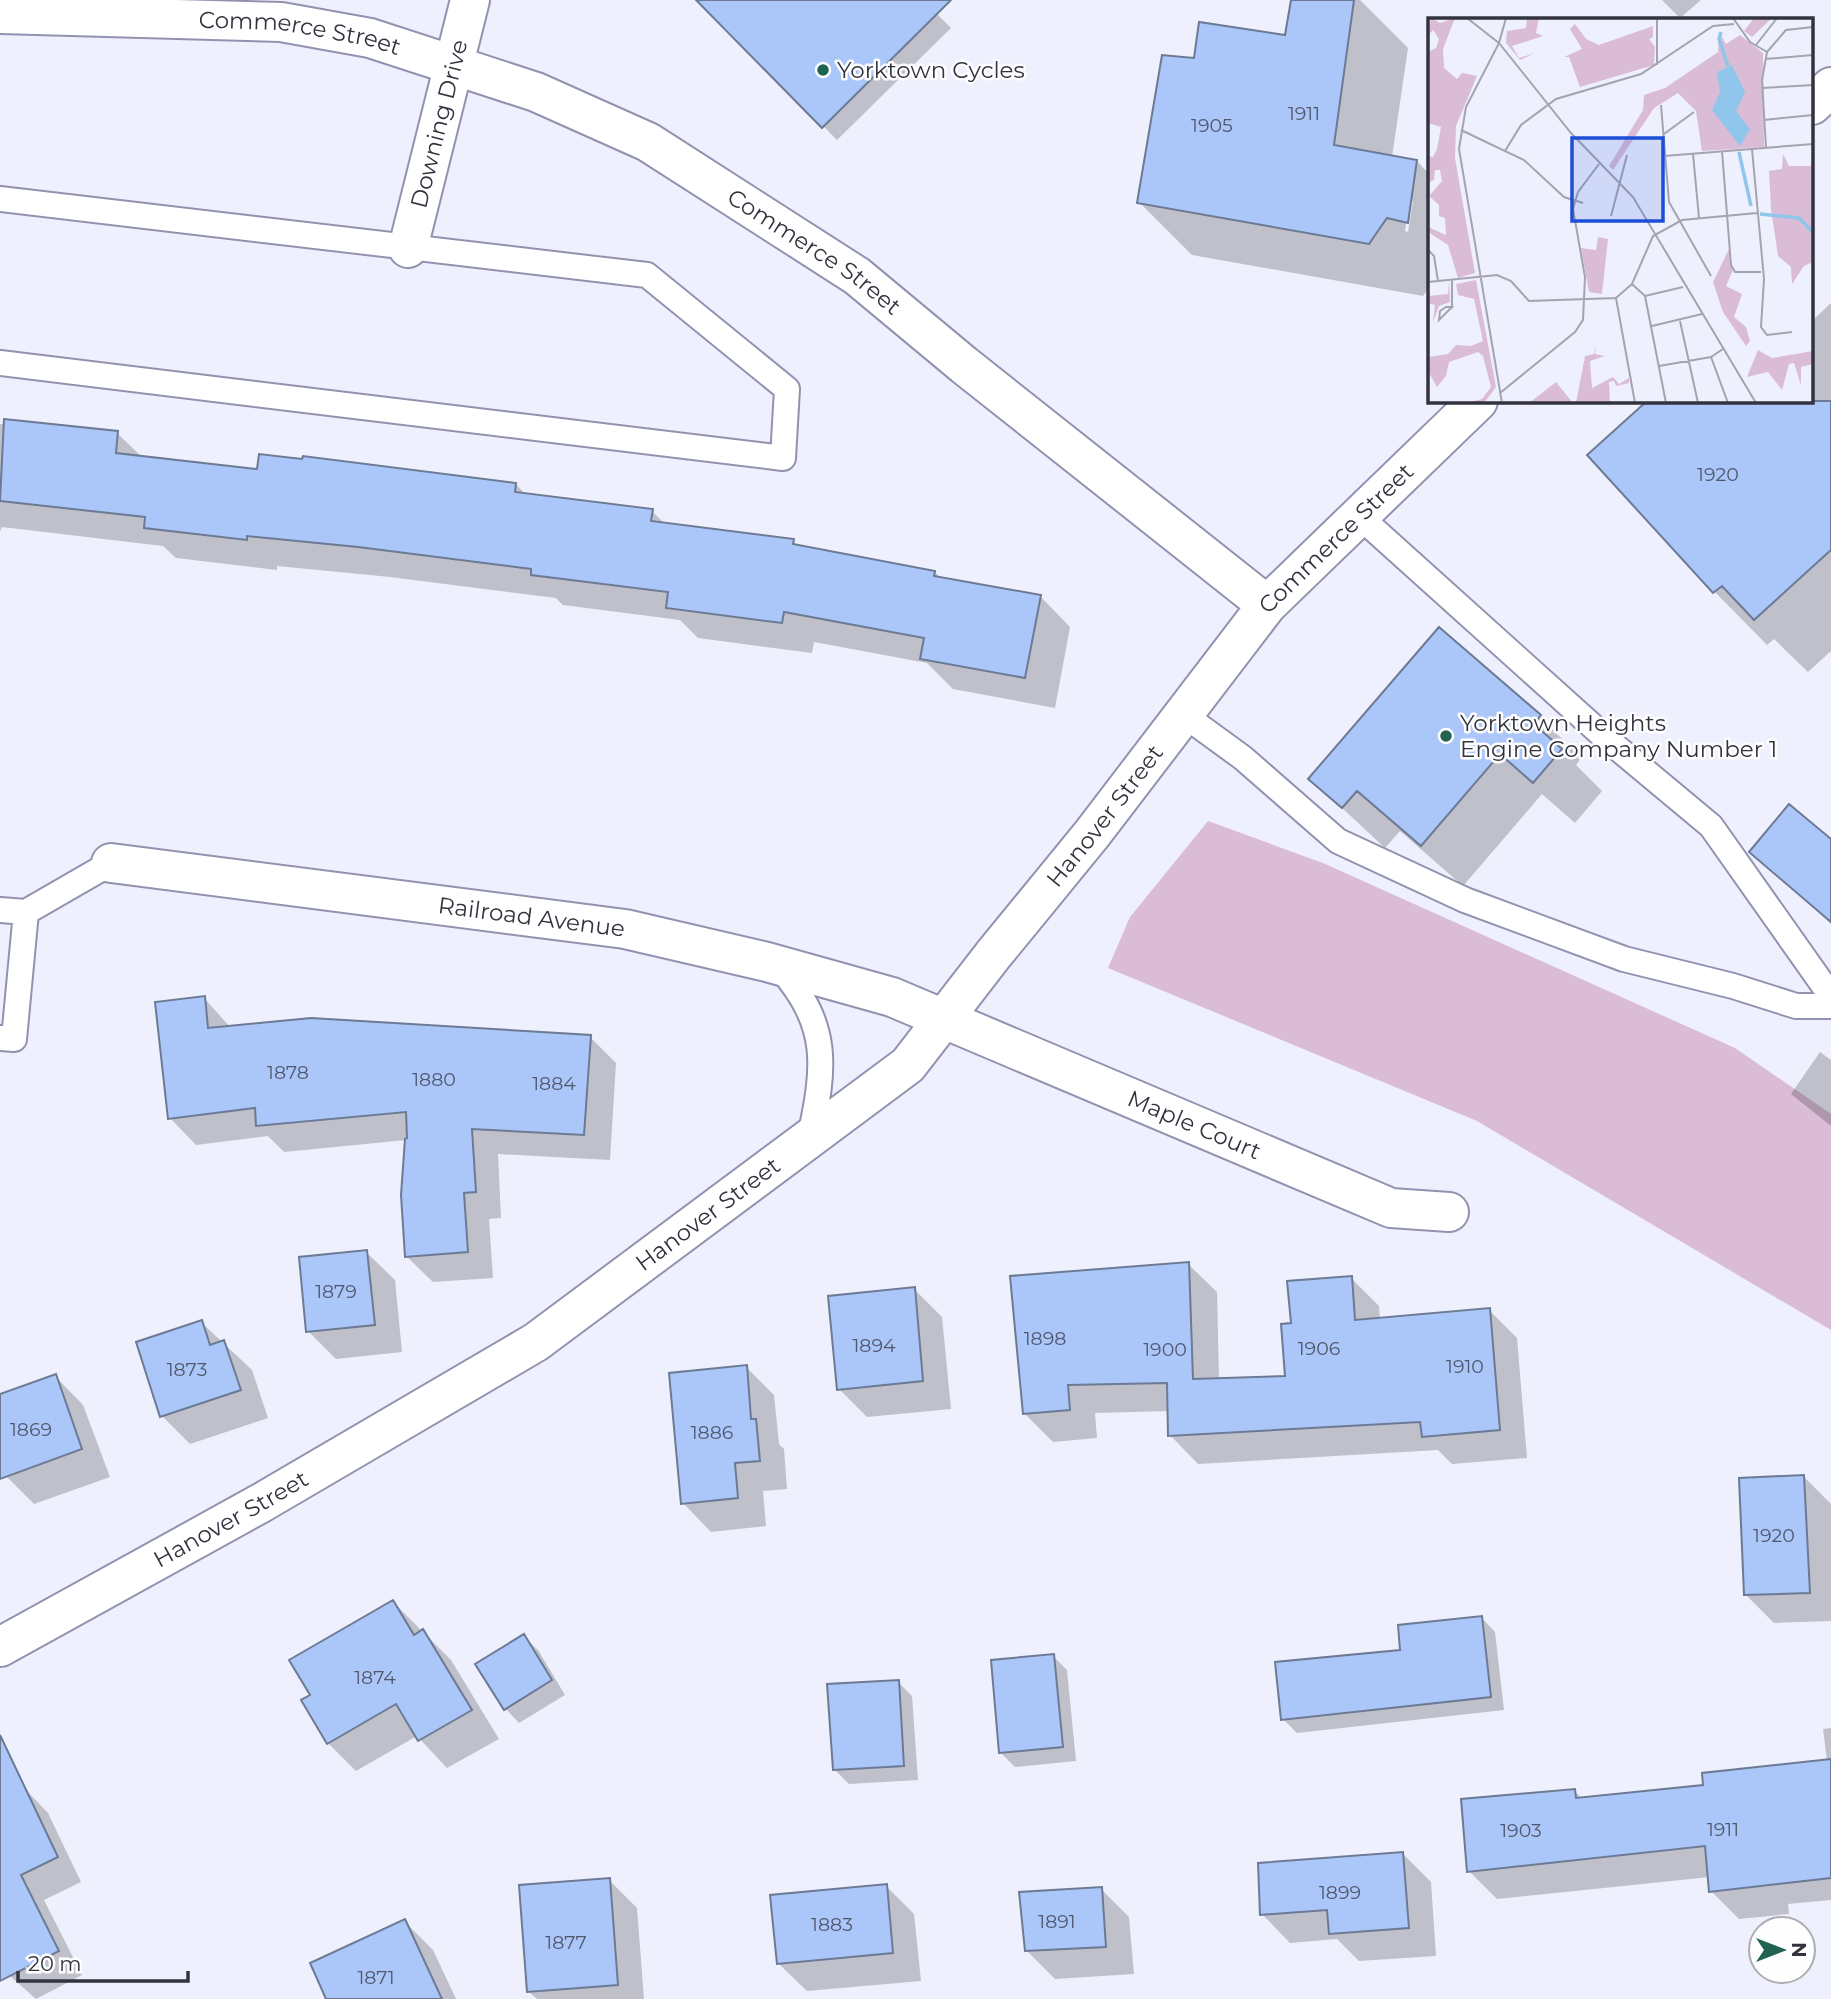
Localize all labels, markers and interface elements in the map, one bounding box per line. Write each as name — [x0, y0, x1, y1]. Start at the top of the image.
street label: Commerce Street — [198, 6, 404, 61]
inset map — [1428, 18, 1814, 402]
street label: Downing Drive — [405, 37, 474, 211]
place label: Yorktown Cycles — [837, 56, 1025, 84]
marker: Yorktown Cycles — [815, 62, 831, 78]
house number: 1911 — [1288, 102, 1320, 125]
house number: 1905 — [1191, 114, 1233, 137]
street label: Commerce Street — [722, 183, 907, 321]
street label: Commerce Street — [1253, 457, 1419, 619]
house number: 1920 — [1697, 463, 1739, 486]
place label: Yorktown Heights Engine Company Number 1 — [1460, 709, 1777, 763]
marker: Yorktown Heights Engine Company Number 1 — [1438, 728, 1454, 744]
street label: Hanover Street — [1040, 739, 1169, 893]
street label: Railroad Avenue — [437, 891, 626, 943]
house number: 1878 — [267, 1061, 309, 1084]
house number: 1880 — [412, 1068, 456, 1091]
house number: 1884 — [532, 1072, 576, 1095]
street label: Maple Court — [1123, 1084, 1265, 1165]
street label: Hanover Street — [630, 1151, 786, 1277]
house number: 1879 — [315, 1280, 357, 1303]
house number: 1898 — [1024, 1327, 1066, 1350]
house number: 1894 — [852, 1334, 896, 1357]
house number: 1906 — [1298, 1337, 1340, 1360]
house number: 1900 — [1143, 1338, 1187, 1361]
house number: 1910 — [1446, 1355, 1484, 1378]
house number: 1873 — [167, 1358, 207, 1381]
house number: 1869 — [10, 1418, 52, 1441]
house number: 1886 — [691, 1421, 733, 1444]
street label: Hanover Street — [149, 1464, 313, 1573]
house number: 1920 — [1753, 1524, 1795, 1547]
house number: 1874 — [354, 1666, 396, 1689]
house number: 1911 — [1707, 1818, 1739, 1841]
house number: 1903 — [1500, 1819, 1542, 1842]
house number: 1899 — [1319, 1881, 1361, 1904]
house number: 1891 — [1038, 1910, 1076, 1933]
house number: 1883 — [811, 1913, 853, 1936]
north arrow — [1747, 1915, 1817, 1985]
house number: 1877 — [545, 1931, 587, 1954]
scale bar — [18, 1940, 187, 1984]
text: N — [1787, 1942, 1810, 1958]
text: 20 m — [28, 1951, 82, 1976]
house number: 1871 — [357, 1966, 395, 1989]

